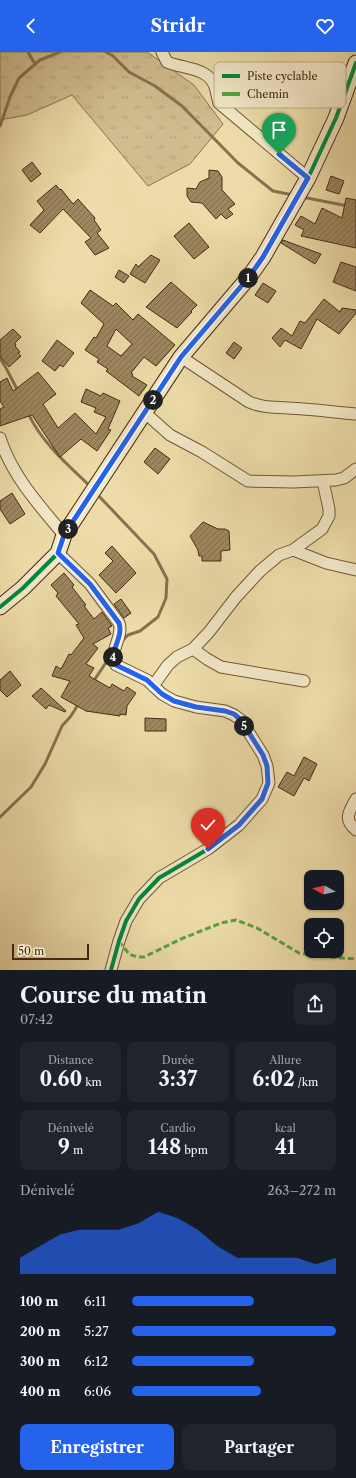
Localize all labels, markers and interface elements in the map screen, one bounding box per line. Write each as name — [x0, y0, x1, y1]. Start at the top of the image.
icon: back — [20, 15, 42, 37]
text: Stridr — [151, 15, 205, 37]
icon: heart — [314, 15, 336, 37]
legend — [214, 62, 346, 108]
text: Piste cyclable — [247, 69, 318, 83]
text: Chemin — [247, 87, 289, 101]
pin — [262, 113, 296, 154]
icon: arrive — [268, 119, 290, 141]
pin: 1 — [238, 268, 258, 288]
text: 1 — [246, 271, 250, 285]
pin: 2 — [143, 390, 163, 410]
text: 2 — [150, 393, 156, 407]
pin: 3 — [58, 519, 78, 539]
text: 3 — [65, 522, 71, 536]
pin: 4 — [103, 647, 123, 667]
text: 4 — [110, 650, 116, 664]
pin: 5 — [234, 716, 254, 736]
text: 5 — [241, 719, 247, 733]
pin — [191, 808, 225, 849]
icon: check — [197, 814, 219, 836]
north arrow — [304, 870, 344, 910]
map controls — [304, 870, 344, 958]
button: locate — [304, 918, 344, 958]
scale bar — [12, 942, 89, 961]
text: 50 m — [18, 944, 44, 958]
text: Course du matin — [20, 982, 207, 1009]
button: share — [294, 983, 336, 1025]
text: 07:42 — [20, 1011, 53, 1027]
text: Distance — [48, 1053, 93, 1067]
text: Durée — [162, 1053, 194, 1067]
text: Allure — [269, 1053, 301, 1067]
text: 0.60 — [40, 1067, 82, 1091]
text: 3:37 — [159, 1067, 197, 1091]
text: 6:02 — [252, 1067, 295, 1091]
text: km — [82, 1075, 102, 1089]
text: /km — [295, 1075, 318, 1089]
text: Dénivelé — [47, 1121, 94, 1135]
text: Cardio — [160, 1121, 196, 1135]
text: kcal — [275, 1121, 296, 1135]
text: 9 — [58, 1135, 70, 1159]
text: 148 — [148, 1135, 181, 1159]
text: 41 — [275, 1135, 296, 1159]
text: m — [70, 1143, 83, 1157]
text: bpm — [181, 1143, 208, 1157]
text: Dénivelé — [20, 1182, 75, 1198]
text: 263–272 m — [267, 1182, 336, 1198]
text: 100 m — [20, 1293, 59, 1309]
text: 6:11 — [84, 1293, 106, 1309]
text: 200 m — [20, 1323, 60, 1339]
text: 5:27 — [84, 1323, 109, 1339]
text: 300 m — [20, 1353, 60, 1369]
text: 6:12 — [84, 1353, 108, 1369]
text: 400 m — [20, 1383, 60, 1399]
text: 6:06 — [84, 1383, 111, 1399]
button: Enregistrer — [20, 1424, 174, 1470]
button: Partager — [182, 1424, 336, 1470]

